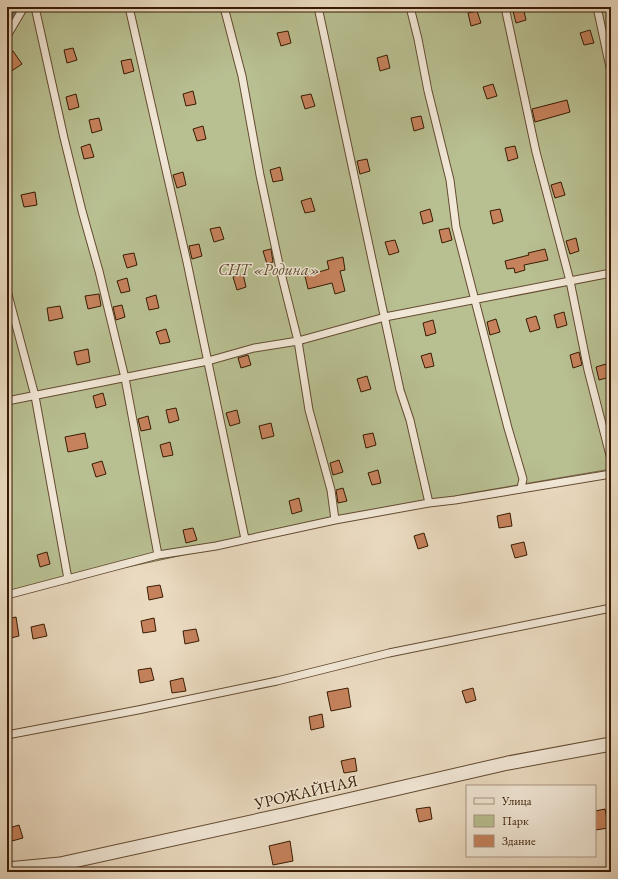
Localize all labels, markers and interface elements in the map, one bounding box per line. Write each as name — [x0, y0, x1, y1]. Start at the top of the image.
park label: СНТ «Родина» — [218, 259, 320, 280]
street label: УРОЖАЙНАЯ — [251, 770, 360, 814]
legend — [466, 785, 596, 857]
text: Улица — [501, 793, 532, 809]
text: Парк — [502, 813, 529, 829]
text: Здание — [502, 833, 536, 849]

